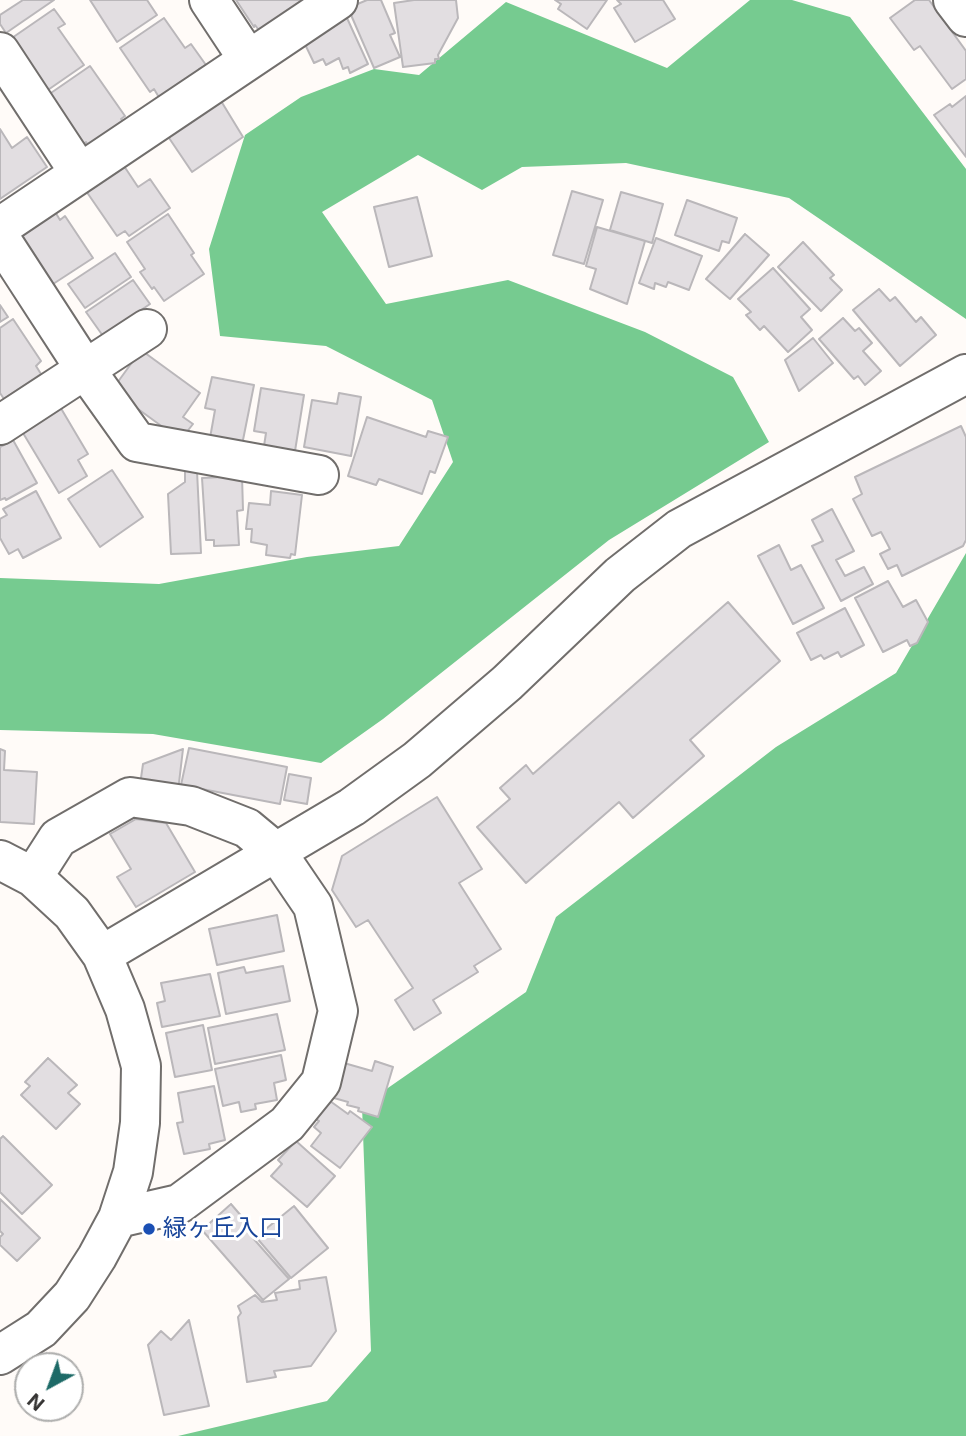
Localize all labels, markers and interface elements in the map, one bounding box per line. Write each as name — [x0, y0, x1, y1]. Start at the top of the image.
place label: 緑ヶ丘入口 — [163, 1215, 283, 1243]
marker: 緑ヶ丘入口 — [141, 1221, 157, 1237]
north arrow — [14, 1352, 84, 1422]
text: N — [23, 1388, 49, 1415]

